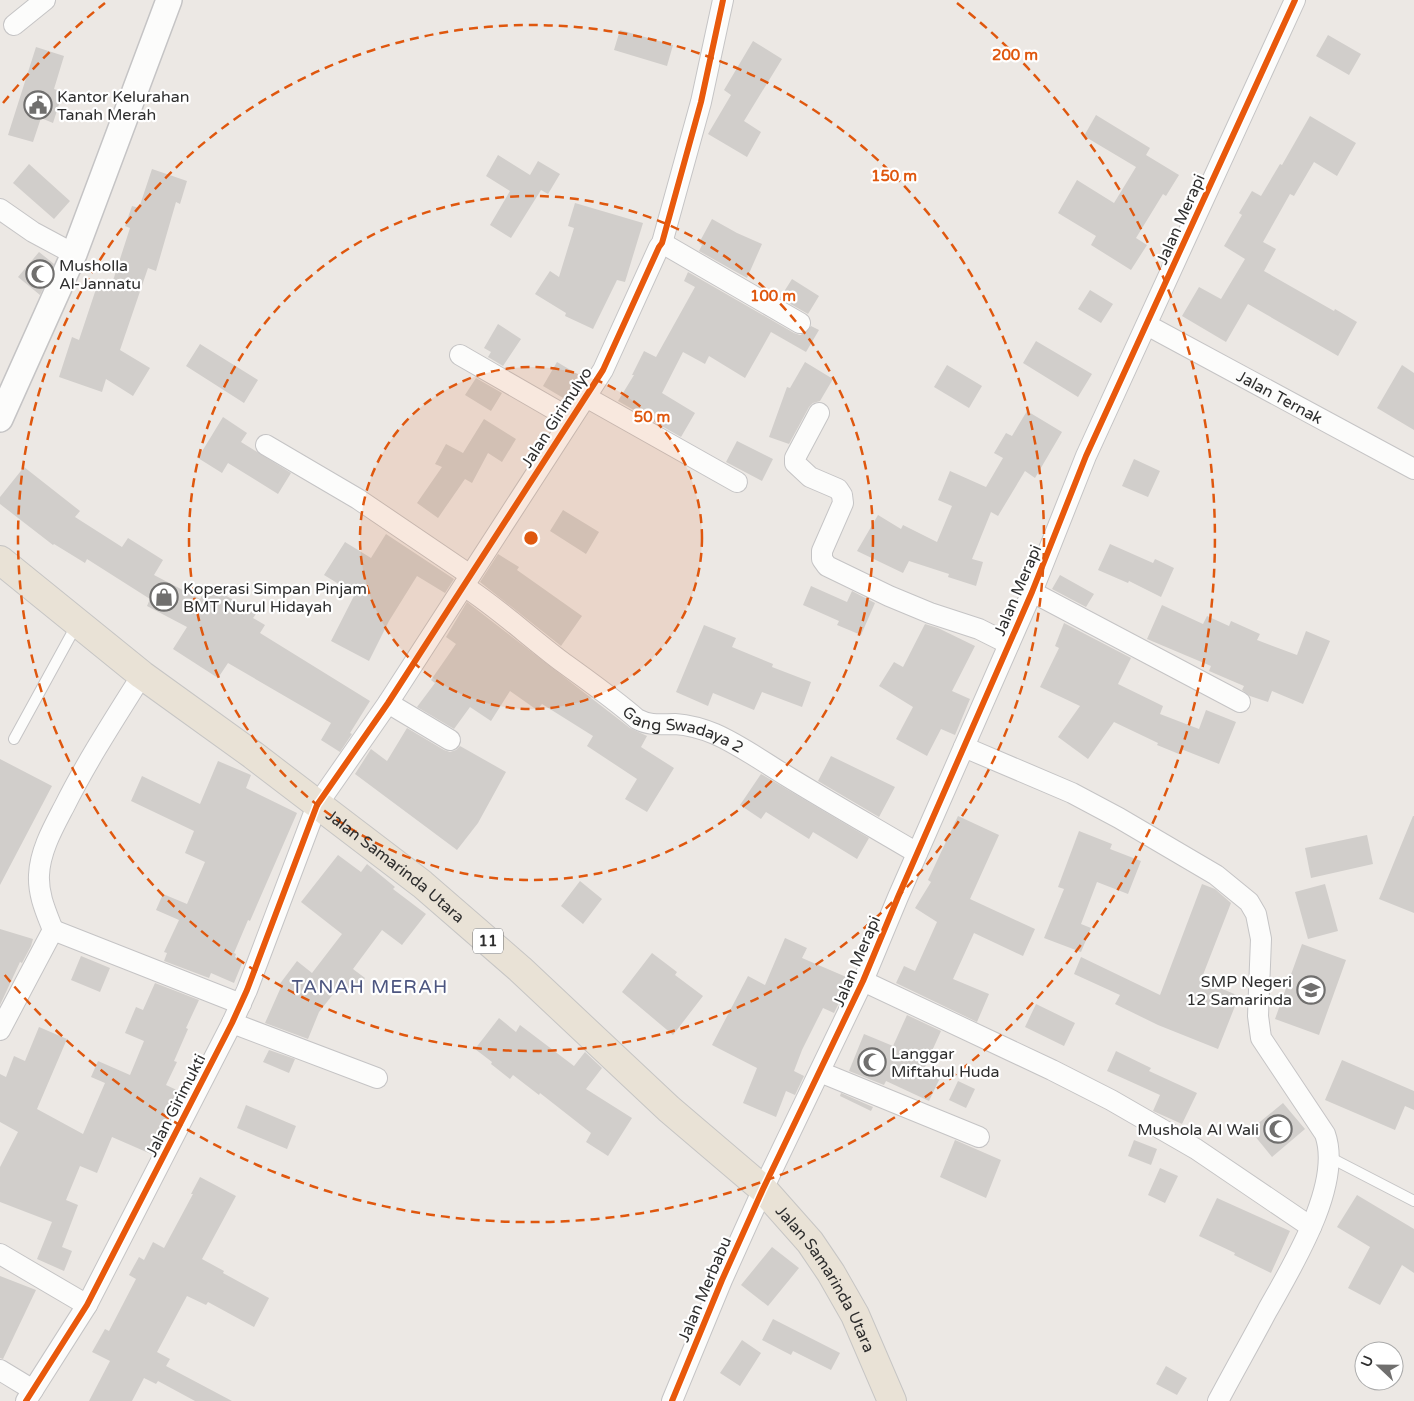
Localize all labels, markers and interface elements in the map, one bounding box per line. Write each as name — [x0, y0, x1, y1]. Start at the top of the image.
text: 200 m — [992, 46, 1038, 64]
place label: Kantor Kelurahan Tanah Merah — [57, 87, 189, 125]
public building icon: Kantor Kelurahan Tanah Merah — [23, 90, 53, 120]
text: 150 m — [871, 167, 917, 185]
street label: Jalan Merapi — [1152, 171, 1210, 268]
place label: Musholla Al-Jannatu — [59, 256, 141, 294]
mosque icon: Musholla Al-Jannatu — [25, 259, 55, 289]
text: 100 m — [750, 287, 796, 305]
street label: Jalan Girimulyo — [517, 363, 597, 472]
street label: Jalan Ternak — [1233, 366, 1326, 429]
text: 50 m — [634, 408, 670, 426]
centre of rings — [522, 529, 540, 547]
street label: Jalan Merapi — [990, 542, 1046, 639]
place label: Koperasi Simpan Pinjam BMT Nurul Hidayah — [183, 579, 367, 617]
shop icon: Koperasi Simpan Pinjam BMT Nurul Hidayah — [149, 582, 179, 612]
street label: Gang Swadaya 2 — [618, 702, 747, 758]
street label: Jalan Samarinda Utara — [322, 805, 468, 927]
street label: Jalan Merapi — [829, 913, 885, 1010]
road number: 11 — [473, 928, 503, 954]
place label: SMP Negeri 12 Samarinda — [1186, 972, 1292, 1010]
school or university icon: SMP Negeri 12 Samarinda — [1296, 975, 1326, 1005]
district label: TANAH MERAH — [292, 976, 448, 998]
place label: Langgar Miftahul Huda — [891, 1044, 1000, 1082]
mosque icon: Langgar Miftahul Huda — [857, 1047, 887, 1077]
street label: Jalan Girimukti — [141, 1051, 210, 1160]
mosque icon: Mushola Al Wali — [1263, 1114, 1293, 1144]
place label: Mushola Al Wali — [1137, 1120, 1259, 1140]
street label: Jalan Samarinda Utara — [771, 1201, 879, 1355]
street label: Jalan Merbabu — [674, 1234, 736, 1345]
north arrow — [1354, 1341, 1404, 1391]
text: U — [1358, 1353, 1377, 1369]

